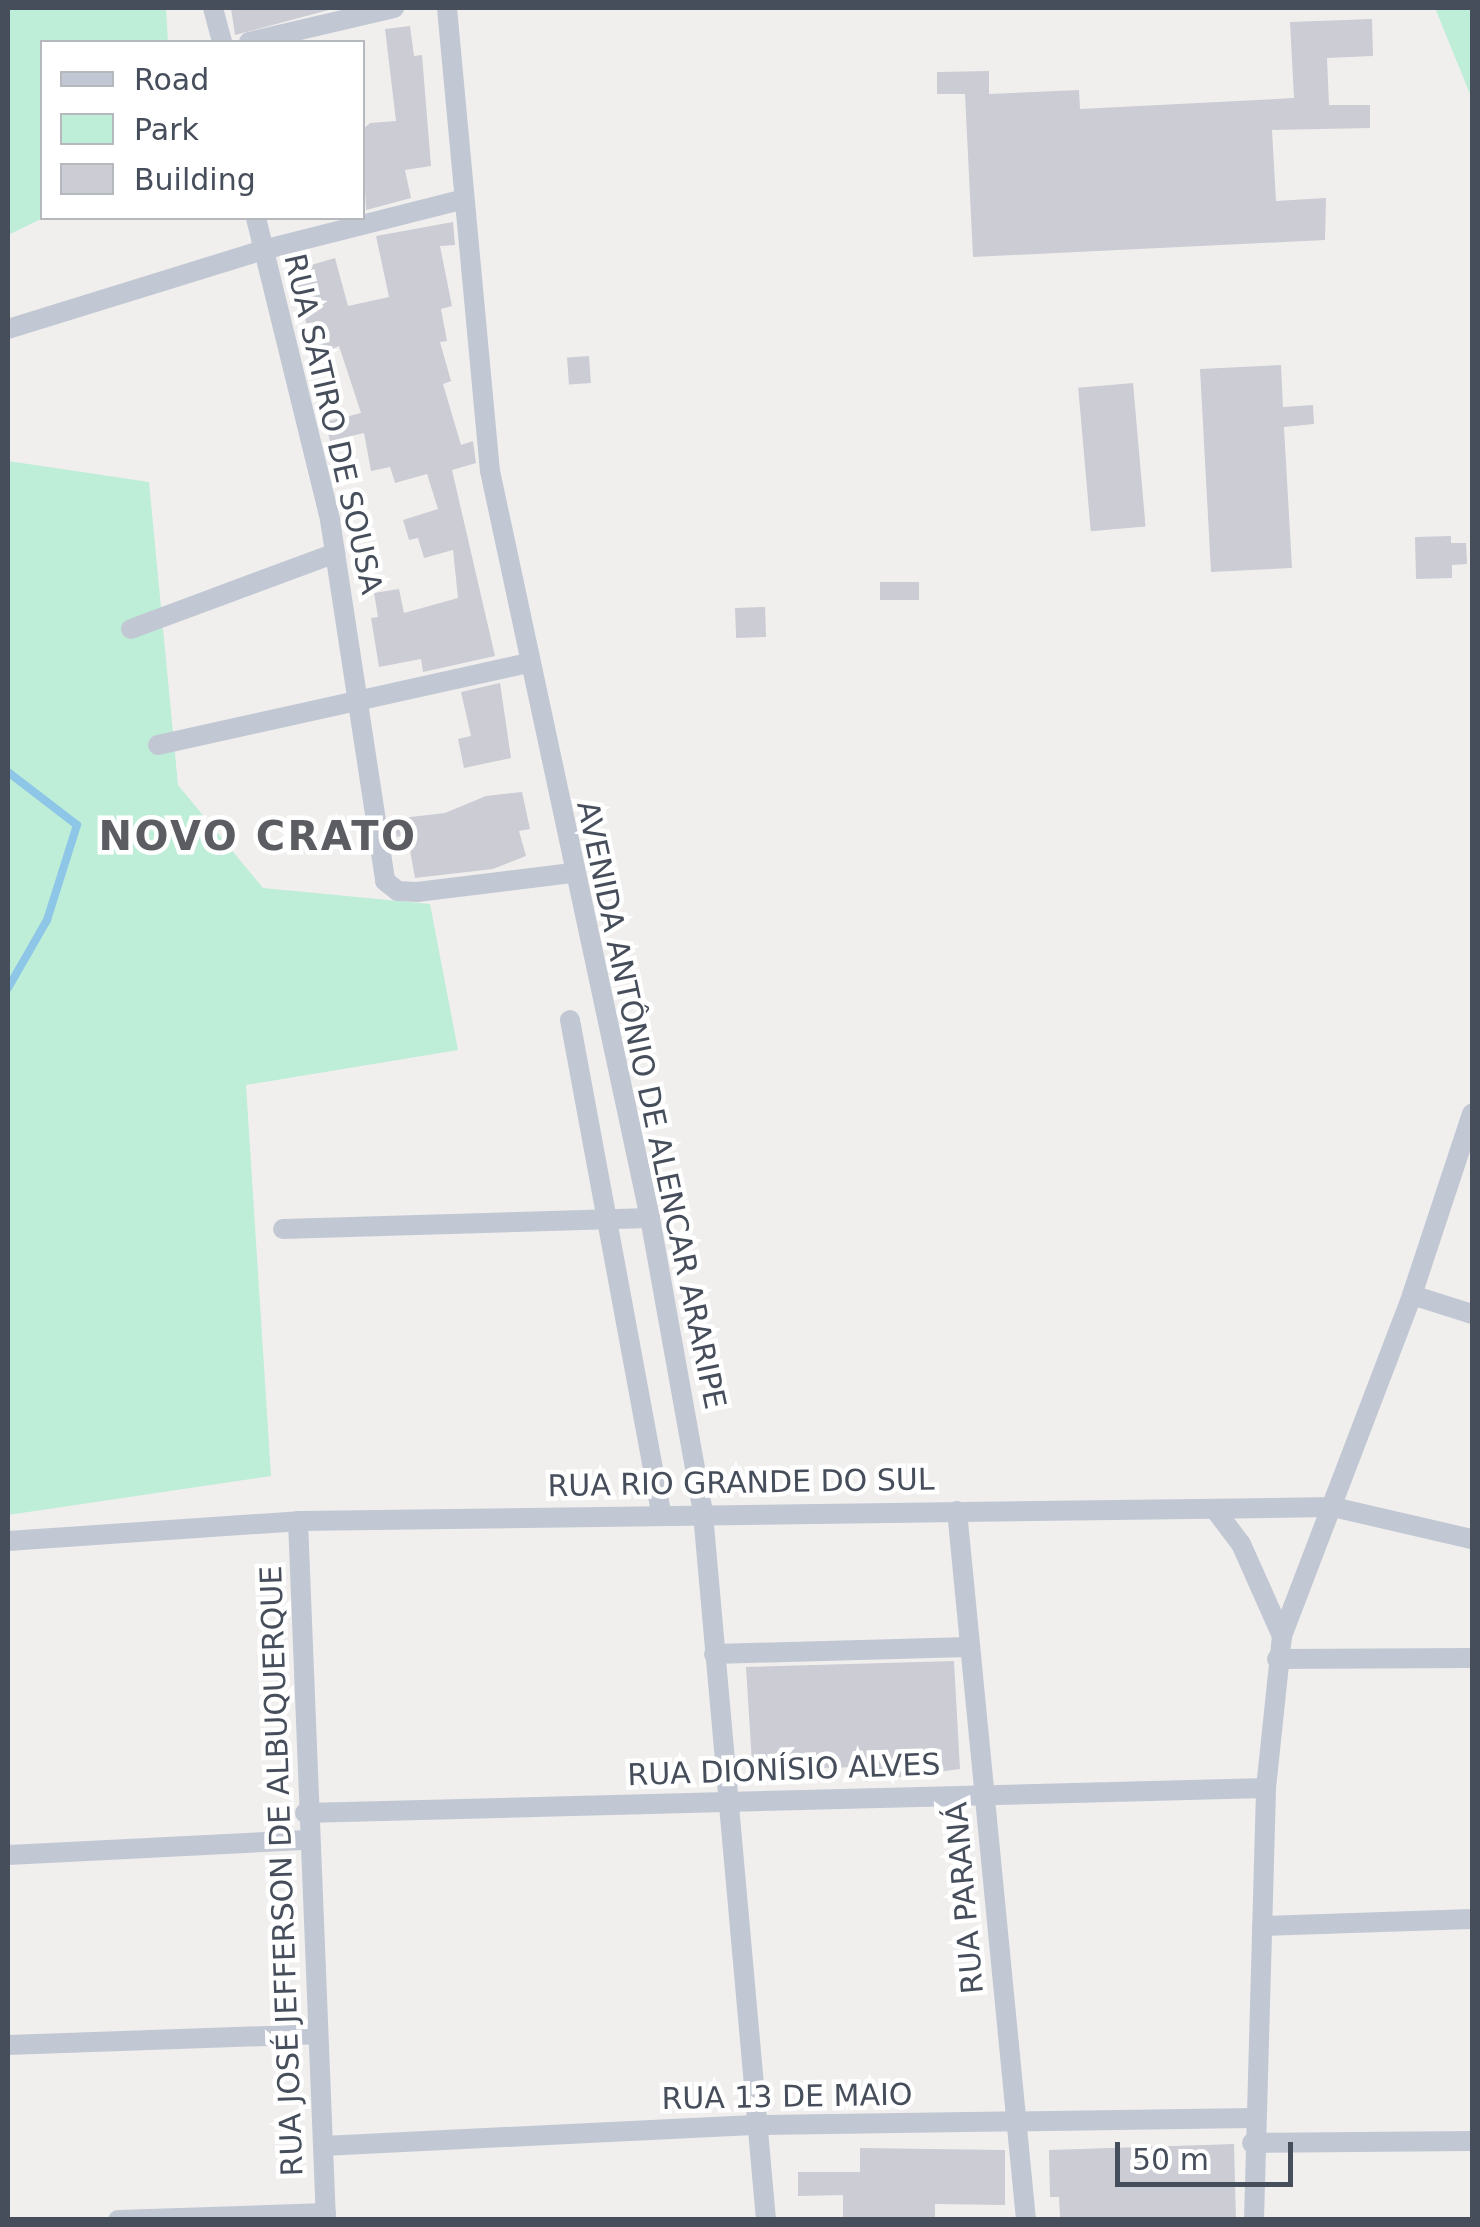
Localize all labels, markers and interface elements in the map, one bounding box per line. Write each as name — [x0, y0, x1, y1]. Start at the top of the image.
legend — [40, 40, 365, 220]
text: Road — [134, 62, 209, 97]
text: Park — [134, 112, 199, 147]
text: Building — [134, 162, 256, 197]
street label: RUA SATIRO DE SOUSA — [276, 250, 390, 598]
street label: AVENIDA ANTÔNIO DE ALENCAR ARARIPE — [569, 798, 733, 1412]
district label: NOVO CRATO — [99, 812, 417, 860]
street label: RUA RIO GRANDE DO SUL — [547, 1462, 935, 1504]
street label: RUA JOSÉ JEFFERSON DE ALBUQUERQUE — [253, 1565, 311, 2177]
street label: RUA DIONÍSIO ALVES — [627, 1747, 941, 1793]
street label: RUA PARANÁ — [939, 1800, 991, 1996]
street label: RUA 13 DE MAIO — [661, 2077, 913, 2117]
scale bar — [1120, 2122, 1298, 2184]
text: 50 m — [1132, 2142, 1209, 2177]

